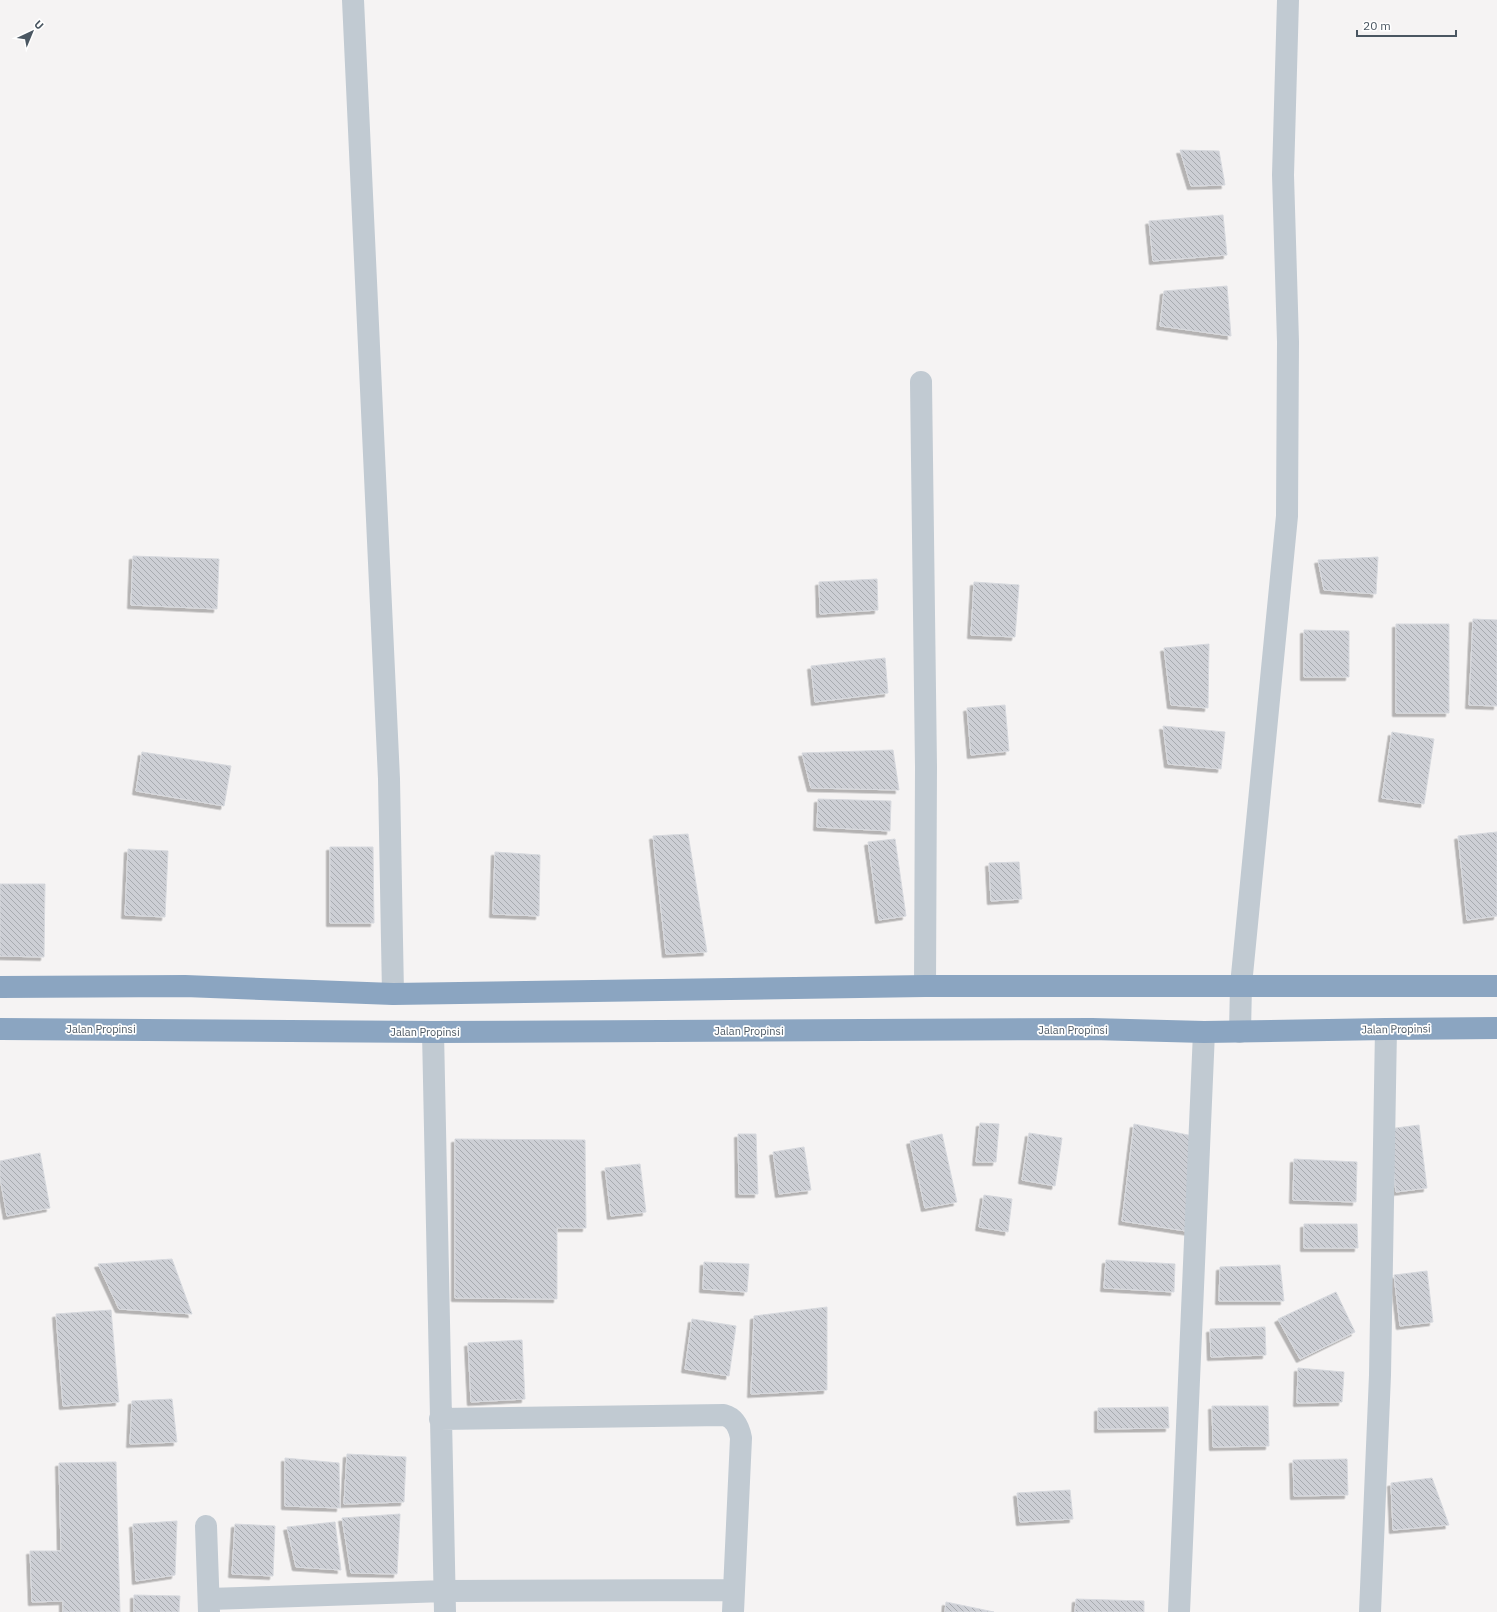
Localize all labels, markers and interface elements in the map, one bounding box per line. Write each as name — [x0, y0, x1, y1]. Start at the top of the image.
north arrow — [12, 12, 52, 52]
scale bar — [1357, 12, 1456, 38]
text: U — [31, 17, 47, 32]
text: 20 m — [1363, 18, 1391, 33]
street label: Jalan Propinsi — [1361, 1021, 1431, 1037]
street label: Jalan Propinsi — [66, 1022, 136, 1036]
street label: Jalan Propinsi — [1038, 1023, 1108, 1037]
street label: Jalan Propinsi — [714, 1024, 784, 1038]
street label: Jalan Propinsi — [390, 1025, 460, 1039]

